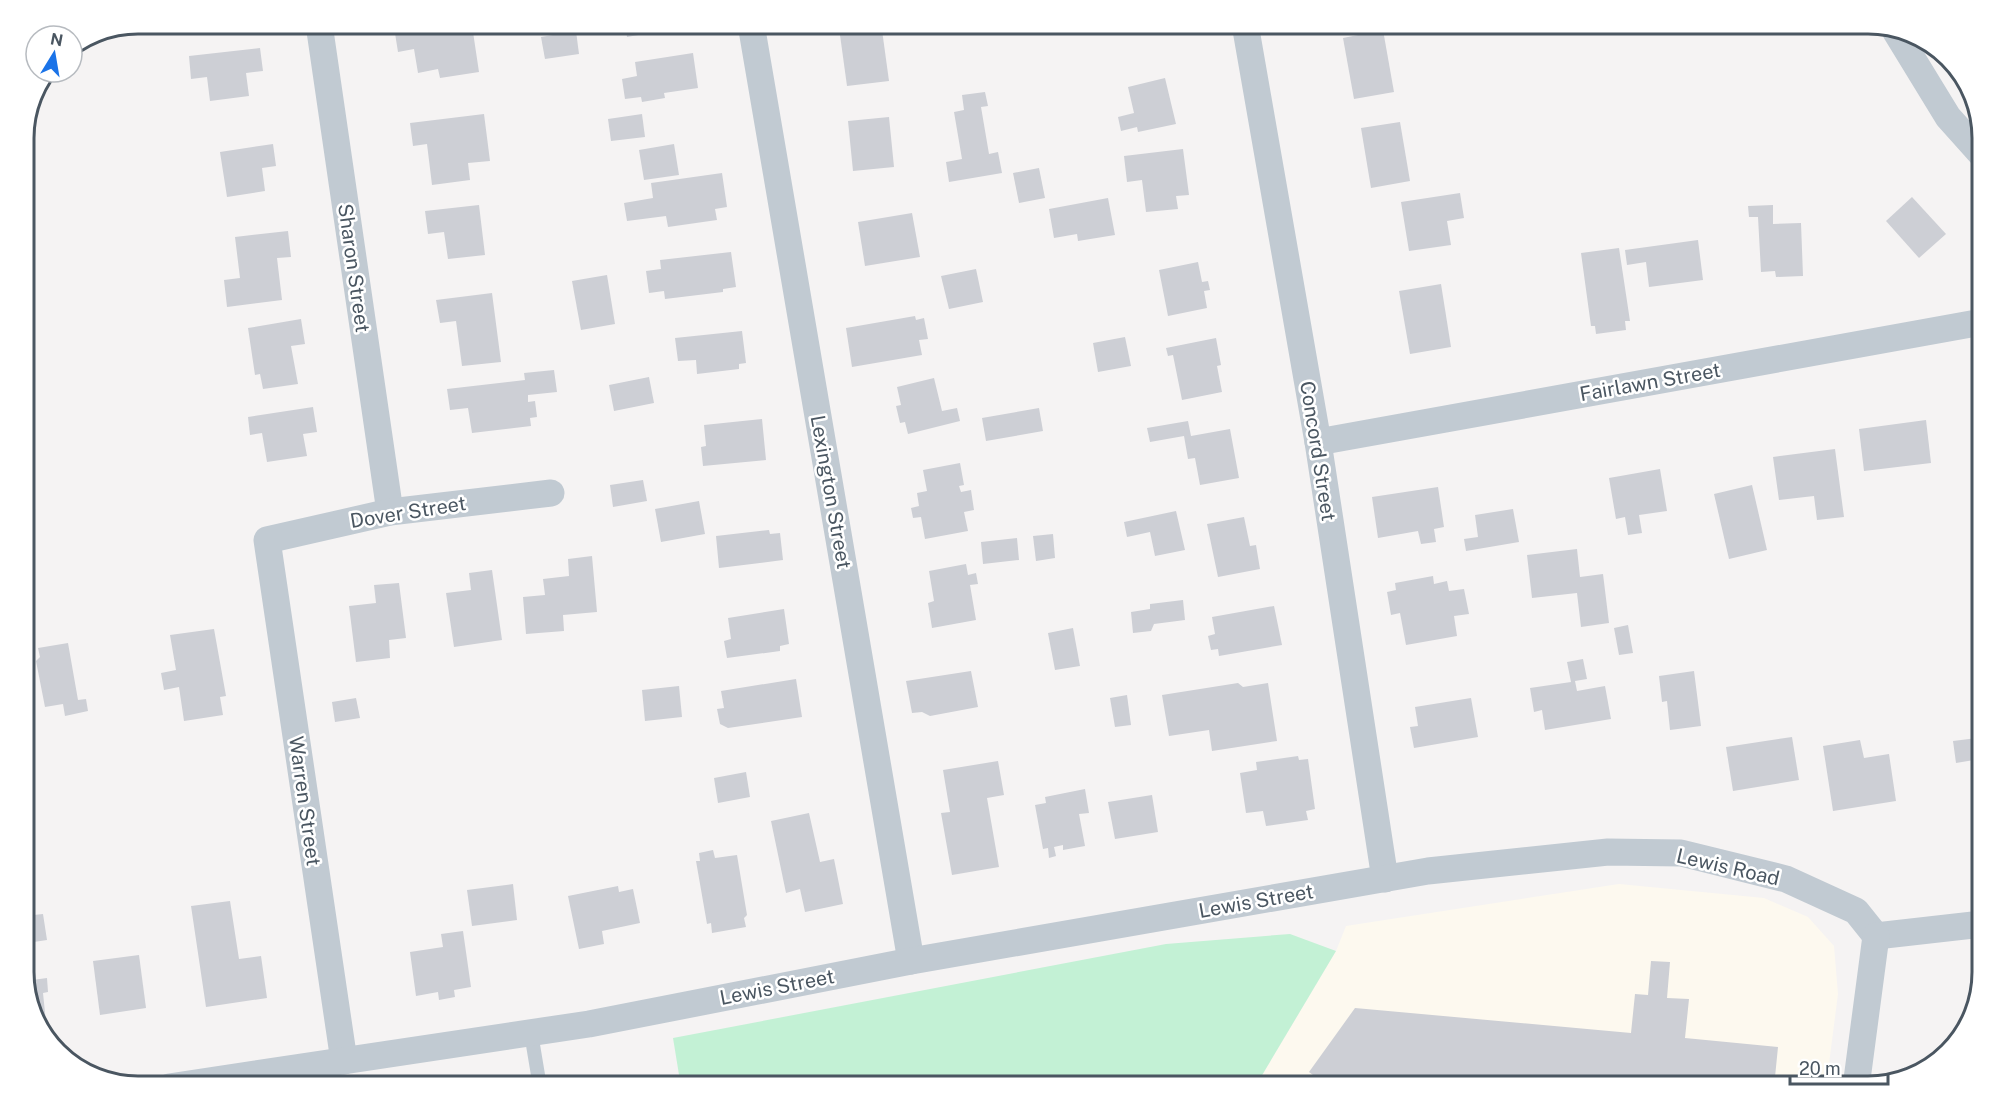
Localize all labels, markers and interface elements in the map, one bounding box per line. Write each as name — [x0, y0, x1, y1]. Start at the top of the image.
north arrow — [24, 24, 84, 84]
text: N — [49, 29, 65, 50]
street label: Sharon Street — [333, 202, 375, 334]
street label: Fairlawn Street — [1578, 358, 1722, 406]
street label: Concord Street — [1295, 379, 1341, 523]
street label: Lexington Street — [806, 413, 856, 571]
street label: Dover Street — [348, 491, 468, 533]
street label: Warren Street — [284, 735, 326, 867]
street label: Lewis Road — [1674, 843, 1782, 891]
street label: Lewis Street — [1197, 879, 1315, 923]
street label: Lewis Street — [718, 964, 836, 1010]
scale bar — [1790, 1048, 1888, 1086]
text: 20 m — [1799, 1058, 1841, 1079]

